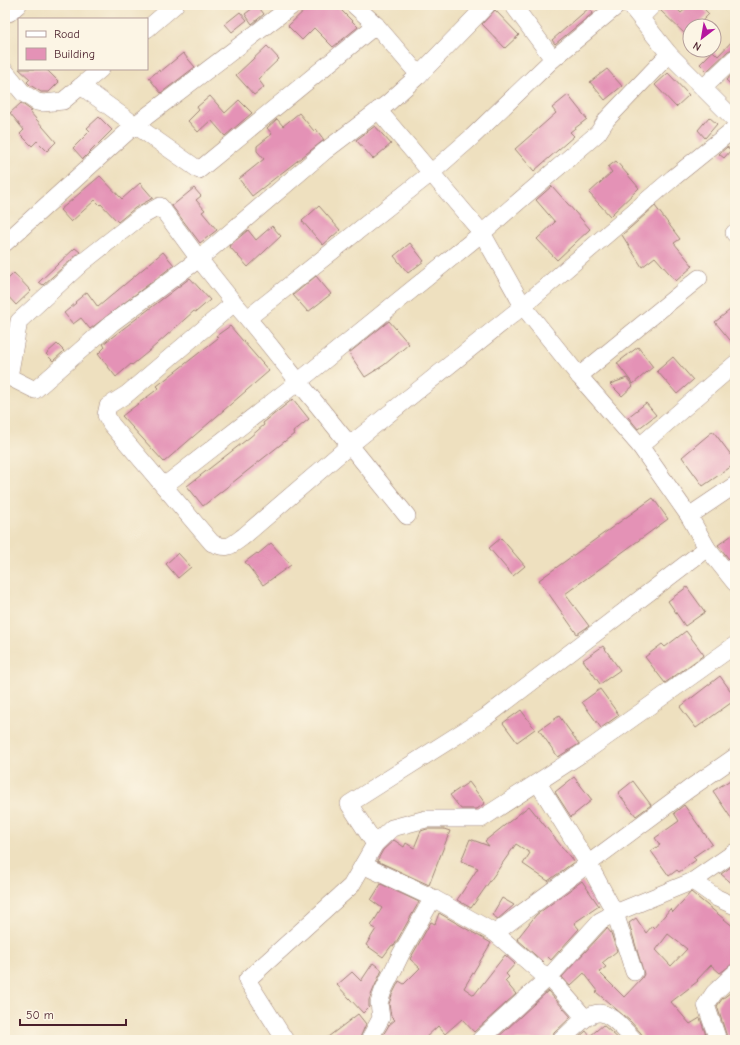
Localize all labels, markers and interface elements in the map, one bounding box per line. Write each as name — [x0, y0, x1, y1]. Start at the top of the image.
legend — [18, 18, 148, 70]
north arrow — [682, 18, 722, 58]
text: Road — [54, 27, 80, 41]
text: N — [691, 39, 704, 54]
text: Building — [54, 47, 95, 61]
scale bar — [20, 1001, 126, 1027]
text: 50 m — [26, 1008, 54, 1022]

